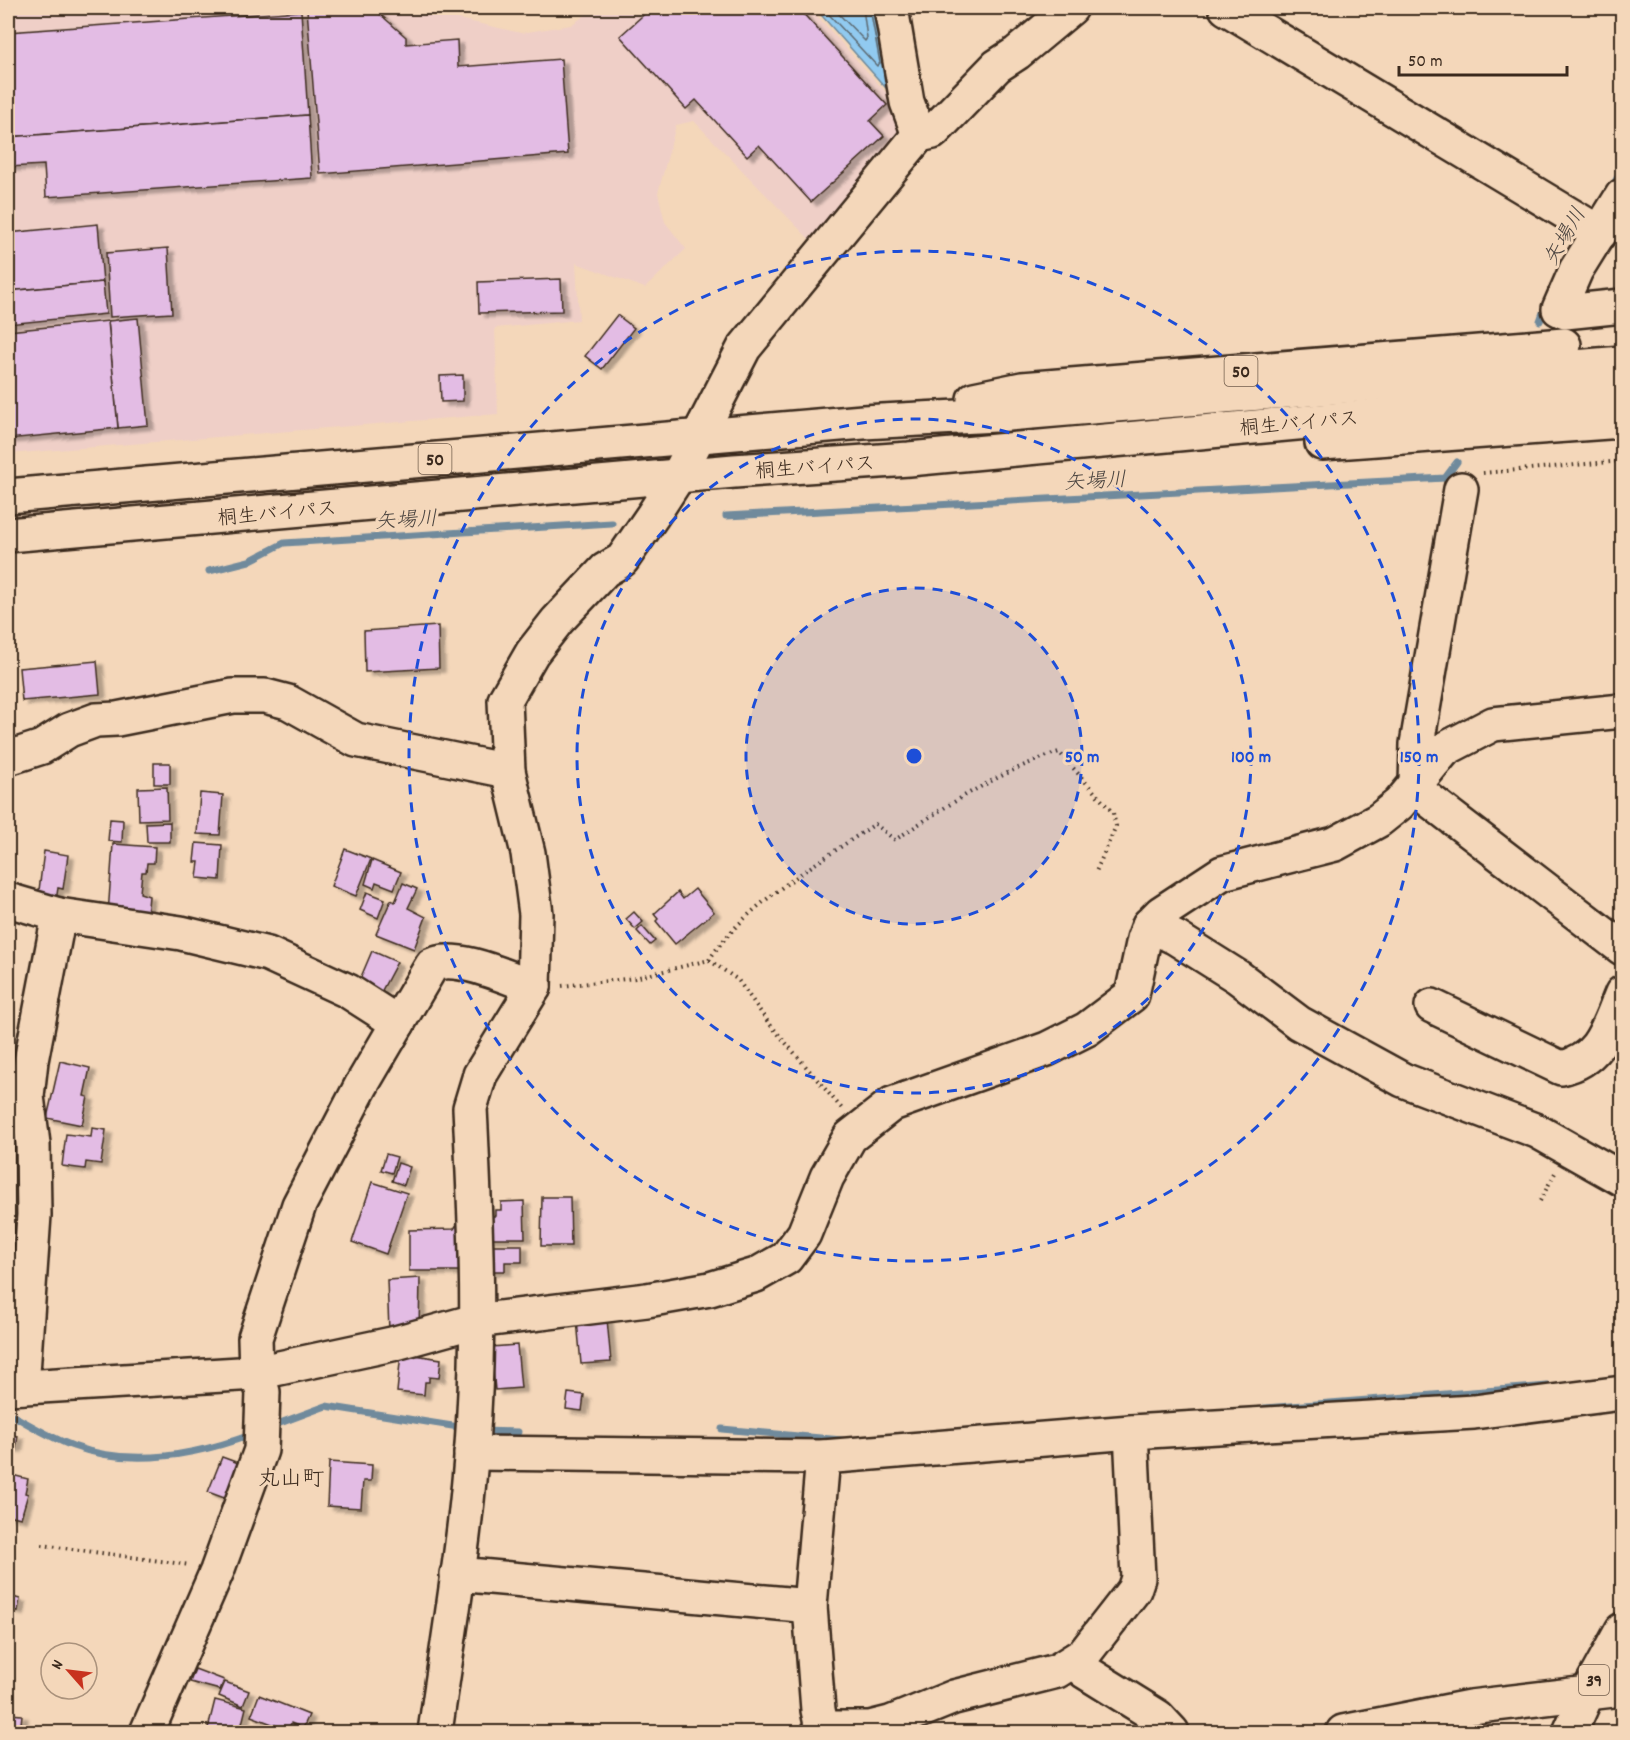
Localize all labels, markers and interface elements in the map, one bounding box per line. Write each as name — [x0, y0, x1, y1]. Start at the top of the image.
scale bar — [1399, 39, 1567, 77]
text: 50 m — [1408, 50, 1443, 75]
water label: 矢場川 — [1538, 203, 1595, 272]
road number: 50 — [1224, 356, 1258, 386]
street label: 桐生バイパス — [1238, 406, 1360, 444]
road number: 50 — [418, 444, 452, 474]
street label: 桐生バイパス — [755, 451, 876, 487]
water label: 矢場川 — [1063, 466, 1127, 500]
street label: 桐生バイパス — [216, 496, 338, 534]
water label: 矢場川 — [374, 505, 438, 539]
centre of rings — [904, 746, 924, 766]
text: 50 m — [1065, 746, 1099, 771]
text: 100 m — [1231, 746, 1271, 771]
text: 150 m — [1400, 746, 1438, 771]
district label: 丸山町 — [258, 1465, 324, 1496]
north arrow — [39, 1641, 99, 1701]
text: N — [46, 1656, 70, 1674]
road number: 39 — [1579, 1665, 1609, 1695]

